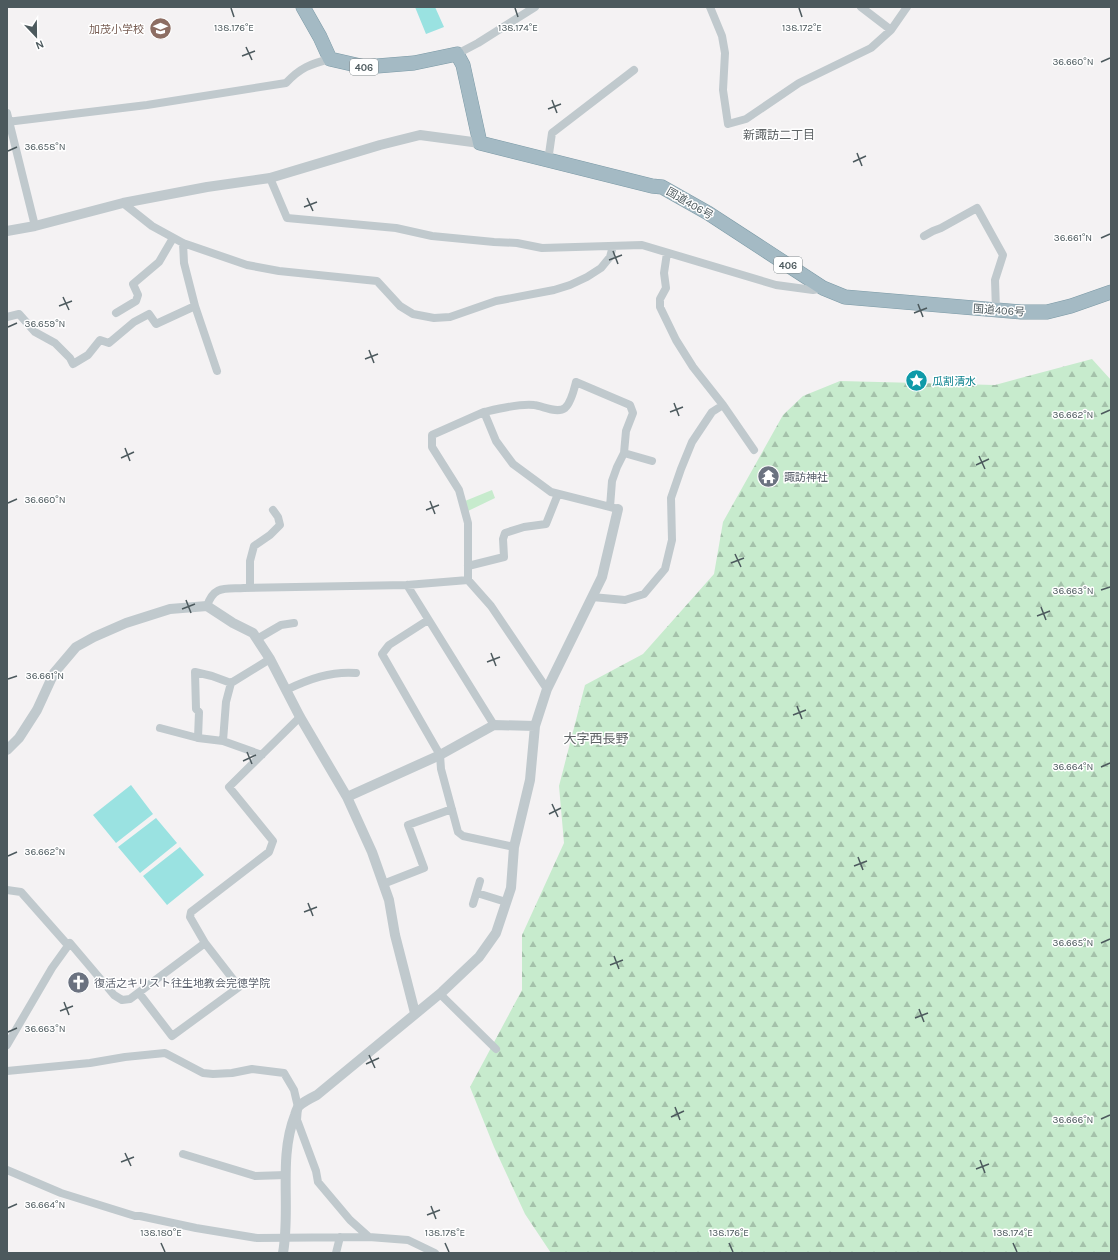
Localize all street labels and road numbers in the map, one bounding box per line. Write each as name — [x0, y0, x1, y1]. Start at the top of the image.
road number: 406 — [350, 59, 378, 75]
street label: 国道406号 — [664, 185, 716, 222]
road number: 406 — [774, 257, 802, 273]
street label: 国道406号 — [973, 302, 1025, 319]

